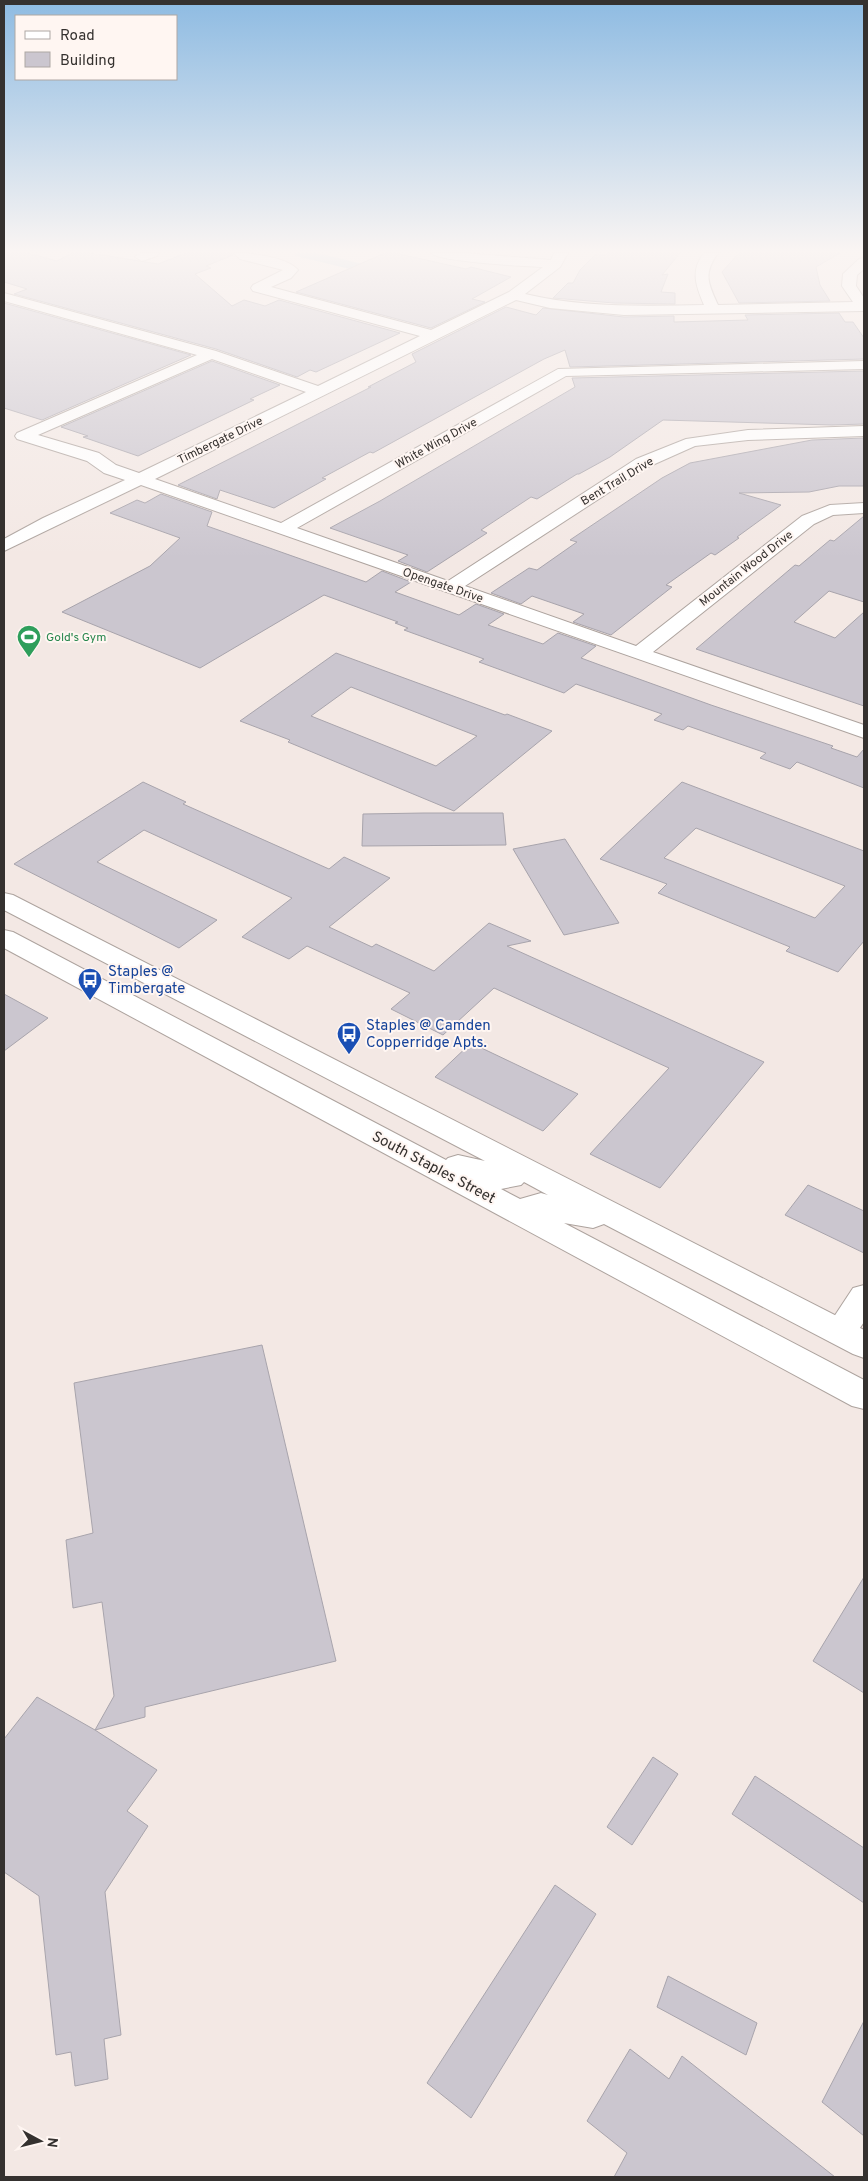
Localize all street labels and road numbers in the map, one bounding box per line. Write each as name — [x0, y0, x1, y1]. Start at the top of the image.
street label: Timbergate Drive — [175, 413, 266, 469]
street label: White Wing Drive — [393, 415, 480, 473]
street label: Bent Trail Drive — [578, 454, 657, 510]
street label: Mountain Wood Drive — [697, 527, 797, 610]
street label: Opengate Drive — [400, 565, 485, 607]
street label: South Staples Street — [368, 1128, 498, 1209]

